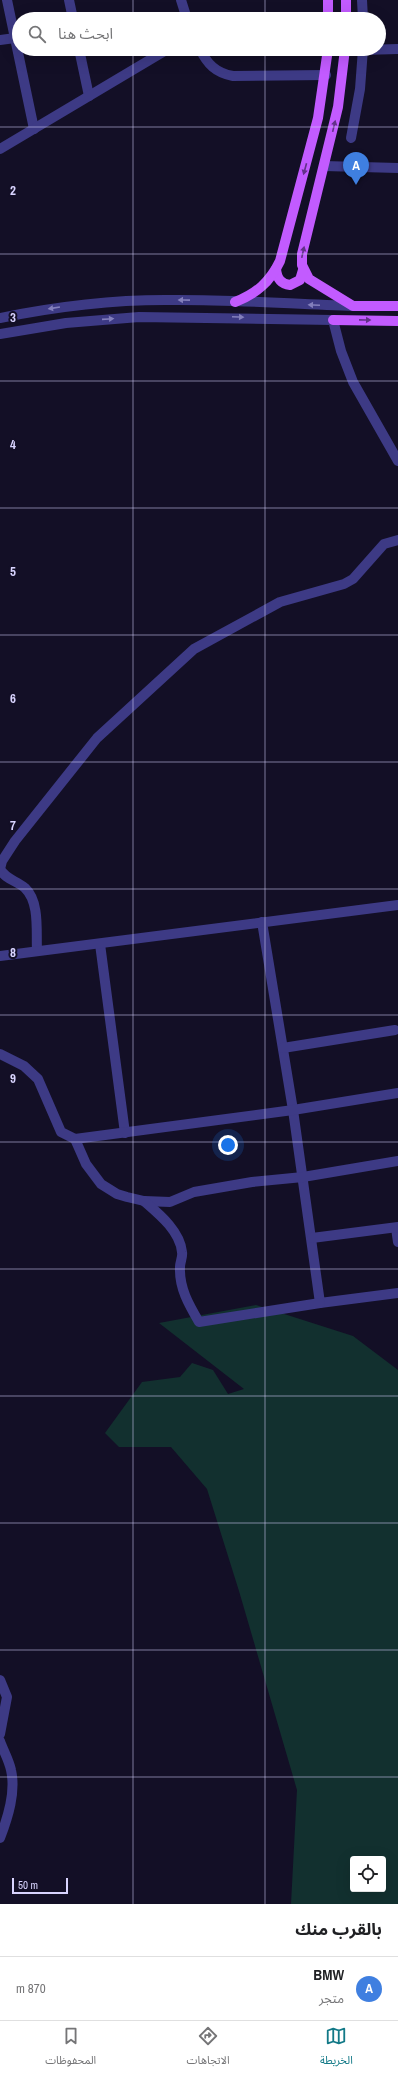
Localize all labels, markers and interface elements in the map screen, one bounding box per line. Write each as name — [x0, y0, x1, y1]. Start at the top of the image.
search box — [12, 12, 386, 56]
icon: search — [26, 23, 48, 45]
text: ابحث هنا — [58, 23, 113, 44]
one-way arrow — [331, 119, 337, 132]
pin: A — [343, 152, 369, 185]
one-way arrow — [301, 163, 307, 176]
text: 2 — [10, 182, 16, 199]
one-way arrow — [301, 246, 307, 258]
one-way arrow — [177, 297, 190, 303]
one-way arrow — [308, 301, 320, 308]
one-way arrow — [48, 305, 60, 311]
text: 3 — [10, 309, 16, 326]
one-way arrow — [232, 314, 244, 321]
one-way arrow — [102, 315, 114, 322]
one-way arrow — [359, 317, 372, 323]
text: 4 — [10, 436, 16, 453]
text: 5 — [10, 563, 16, 580]
text: 6 — [10, 690, 16, 707]
text: 7 — [10, 817, 16, 834]
text: 8 — [10, 944, 16, 961]
text: 9 — [10, 1070, 16, 1087]
your location — [218, 1135, 238, 1155]
map controls — [350, 1856, 386, 1892]
button: locate — [350, 1856, 386, 1892]
scale bar — [12, 1876, 68, 1895]
text: 50 m — [18, 1878, 38, 1892]
text: بالقرب منك — [295, 1917, 382, 1940]
text: BMW — [313, 1964, 344, 1985]
text: 870 m — [16, 1980, 46, 1997]
text: A — [365, 1980, 373, 1997]
text: متجر — [319, 1990, 344, 2007]
tab: المحفوظات — [45, 2025, 96, 2072]
tab: الاتجاهات — [187, 2025, 230, 2072]
tab: الخريطة — [320, 2025, 353, 2072]

